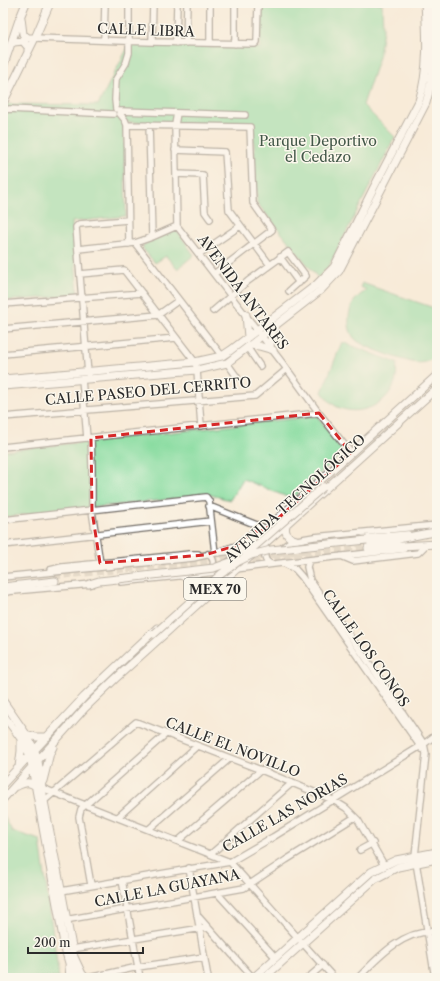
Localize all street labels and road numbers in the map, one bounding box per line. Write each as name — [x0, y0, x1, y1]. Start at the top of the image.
street label: CALLE LIBRA — [97, 19, 196, 41]
street label: AVENIDA ANTARES — [193, 230, 292, 353]
street label: CALLE PASEO DEL CERRITO — [44, 373, 252, 409]
street label: AVENIDA TECNOLÓGICO — [219, 429, 369, 567]
road number: MEX 70 — [184, 578, 246, 600]
street label: CALLE LOS CONOS — [319, 586, 413, 710]
street label: CALLE EL NOVILLO — [163, 713, 303, 781]
street label: CALLE LAS NORIAS — [219, 770, 351, 856]
street label: CALLE LA GUAYANA — [93, 865, 242, 911]

